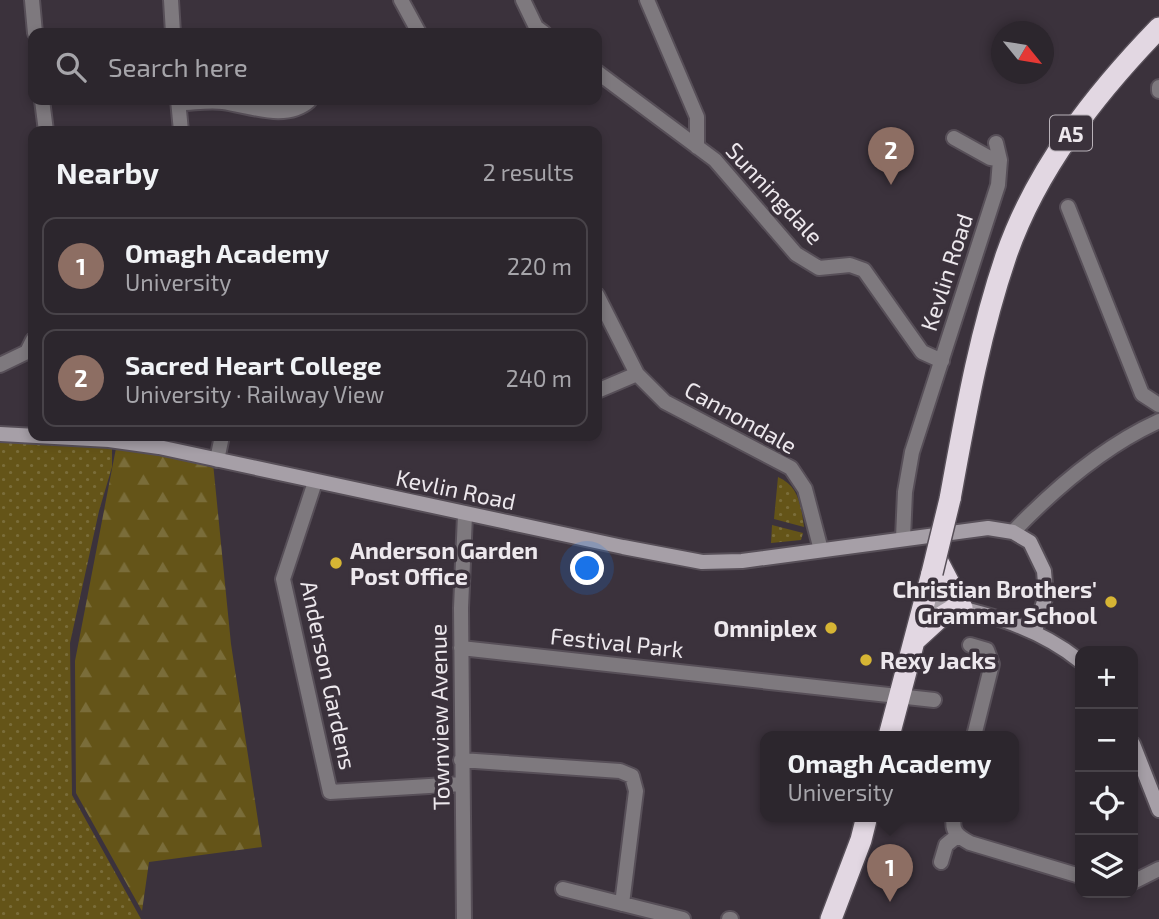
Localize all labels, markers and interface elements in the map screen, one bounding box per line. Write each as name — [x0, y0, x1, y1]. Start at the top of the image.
north arrow — [991, 21, 1054, 84]
search box — [28, 28, 602, 105]
icon: search — [52, 48, 90, 86]
text: Search here — [108, 51, 248, 82]
road number: A5 — [1050, 116, 1092, 150]
pin: 2 — [868, 127, 914, 185]
street label: Sunningdale — [721, 136, 829, 250]
text: Nearby — [56, 154, 159, 190]
text: 2 results — [483, 158, 574, 186]
street label: Kevlin Road — [914, 210, 978, 334]
text: Omagh Academy — [125, 237, 329, 268]
text: 1 — [76, 252, 86, 280]
text: 220 m — [507, 252, 572, 280]
text: University — [125, 268, 231, 296]
text: Sacred Heart College — [125, 349, 382, 380]
text: 2 — [74, 364, 88, 392]
text: 240 m — [506, 364, 572, 392]
street label: Cannondale — [680, 375, 802, 459]
text: University · Railway View — [125, 380, 384, 408]
street label: Kevlin Road — [394, 463, 518, 515]
place label: Anderson Garden Post Office — [350, 536, 538, 590]
your location — [570, 551, 604, 585]
marker: Anderson Garden Post Office — [328, 555, 344, 571]
place label: Christian Brothers' Grammar School — [893, 575, 1097, 629]
street label: Anderson Gardens — [295, 578, 363, 772]
marker: Christian Brothers' Grammar School — [1103, 594, 1119, 610]
place label: Omniplex — [713, 614, 817, 642]
marker: Omniplex — [823, 620, 839, 636]
street label: Festival Park — [549, 621, 685, 663]
street label: Townview Avenue — [423, 624, 455, 810]
place label: Rexy Jacks — [880, 646, 996, 674]
map controls — [1075, 646, 1138, 898]
button: + — [1075, 646, 1138, 709]
marker: Rexy Jacks — [858, 652, 874, 668]
button: − — [1075, 709, 1138, 772]
popup — [760, 731, 1019, 822]
text: Omagh Academy — [787, 747, 992, 778]
button: locate — [1075, 772, 1138, 835]
text: University — [787, 778, 894, 806]
button: layers — [1075, 835, 1138, 898]
pin: 1 — [867, 844, 913, 902]

